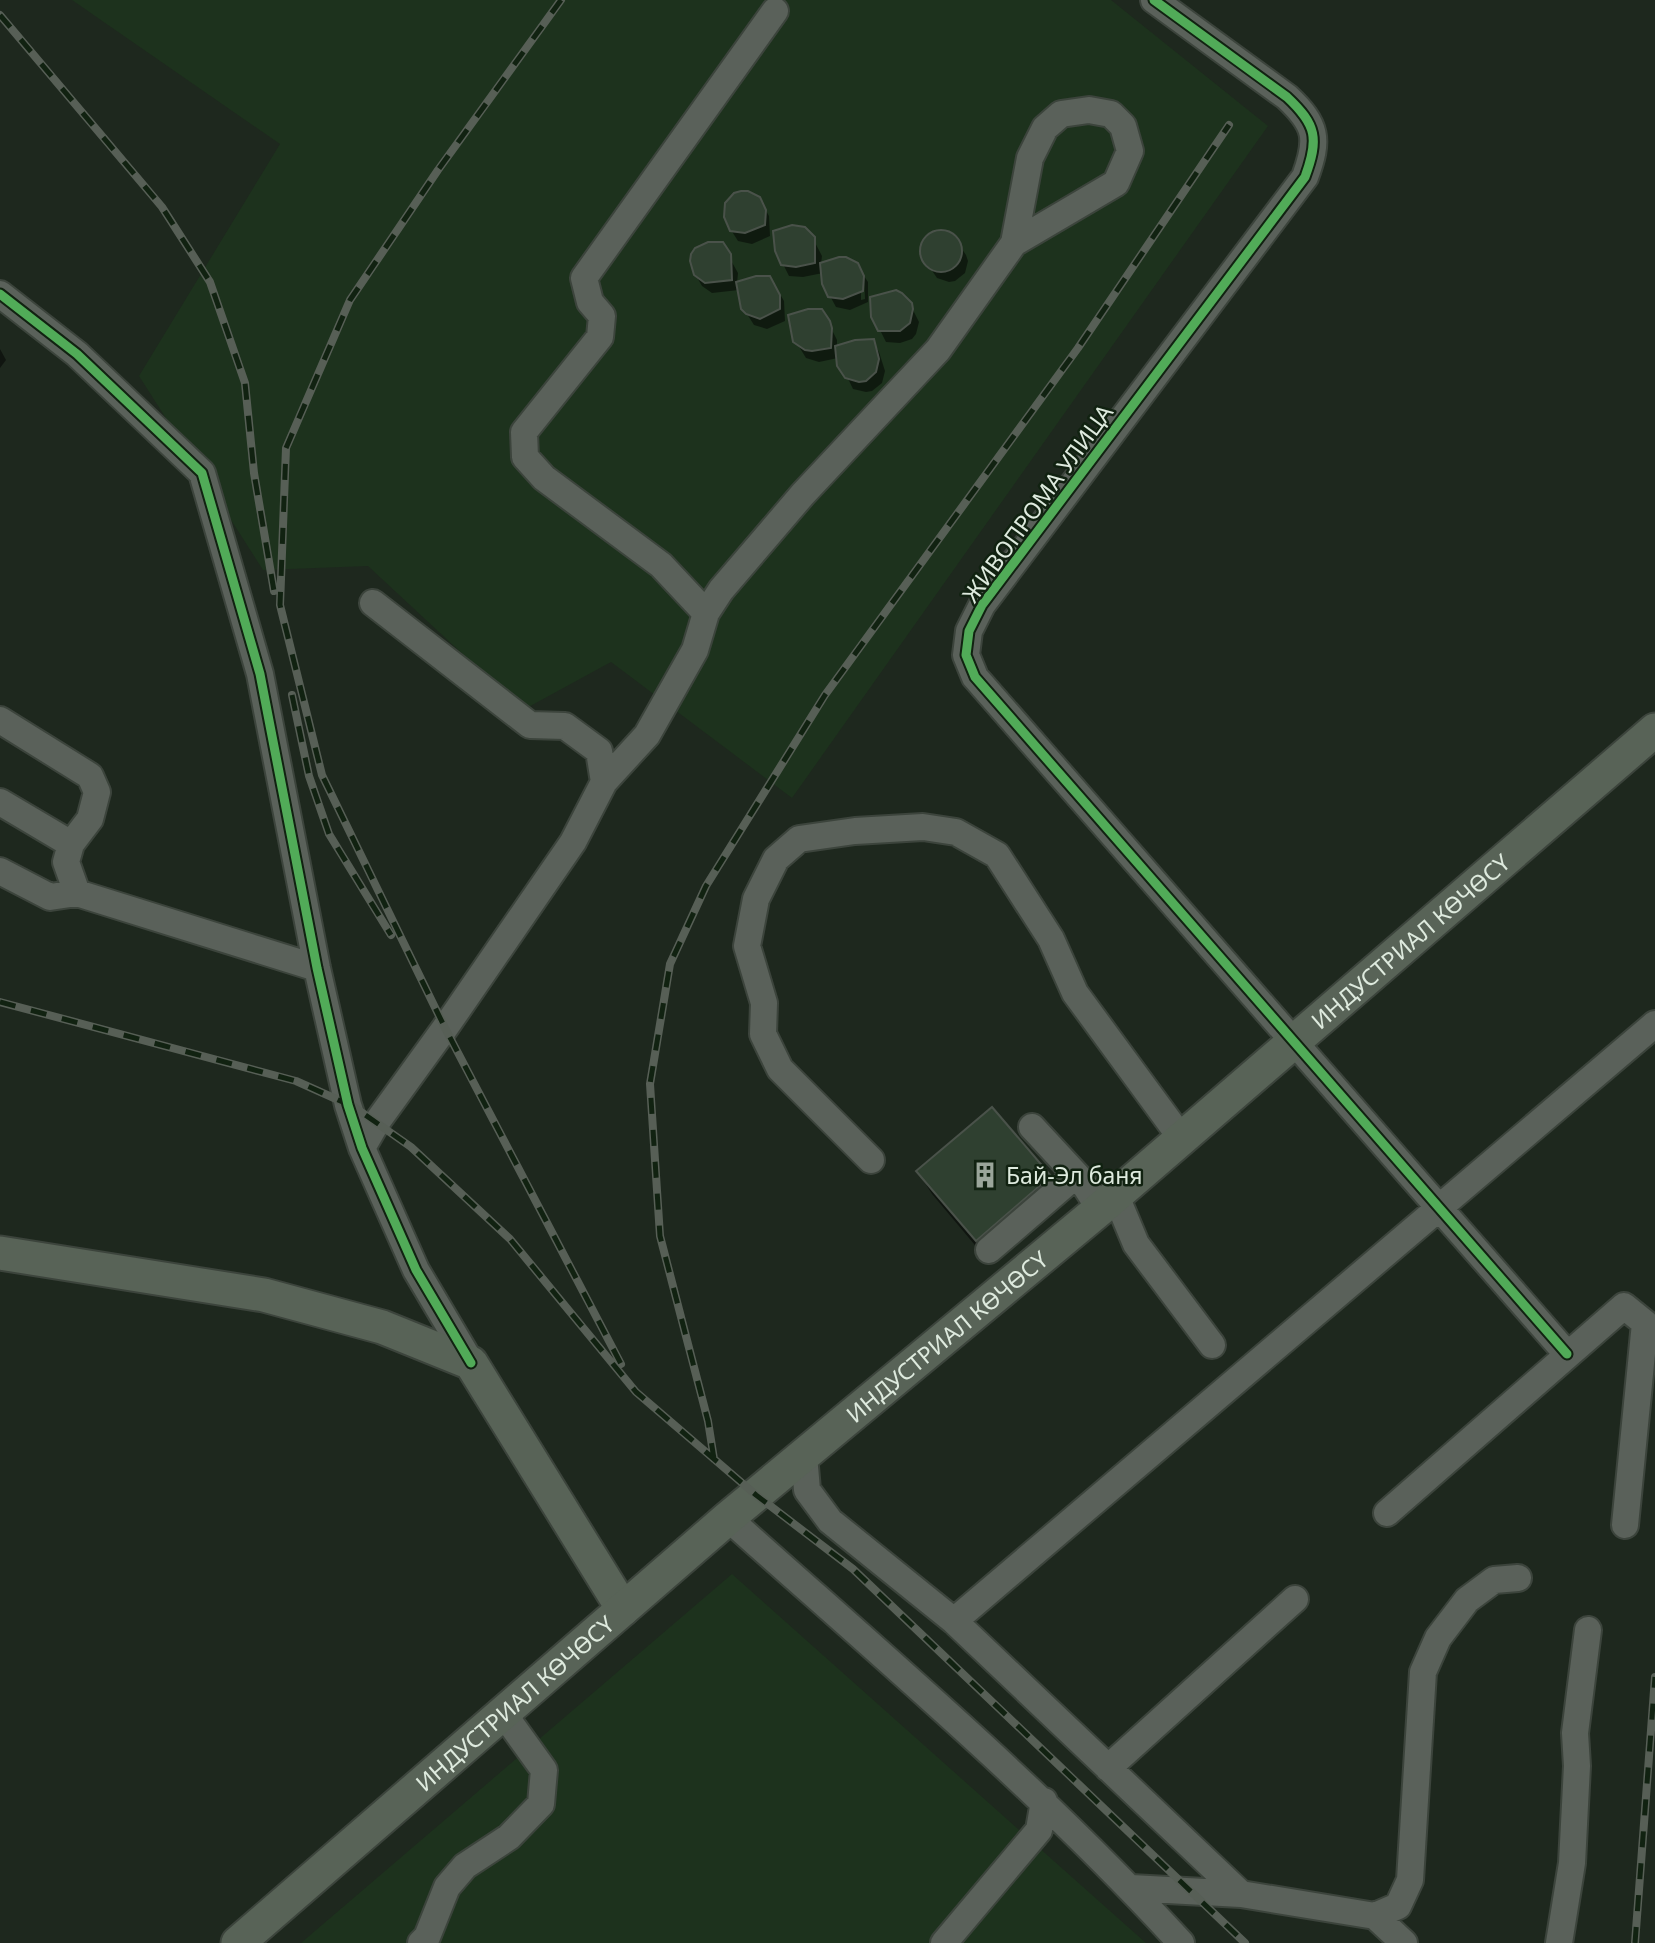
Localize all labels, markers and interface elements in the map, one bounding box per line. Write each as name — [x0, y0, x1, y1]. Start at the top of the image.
street label: ЖИВОПРОМА УЛИЦА — [954, 397, 1120, 609]
street label: ИНДУСТРИАЛ КӨЧӨСҮ — [1304, 846, 1517, 1036]
place label: Бай-Эл баня — [1006, 1159, 1143, 1191]
building icon: Бай-Эл баня — [970, 1160, 1000, 1190]
street label: ИНДУСТРИАЛ КӨЧӨСҮ — [839, 1242, 1055, 1430]
street label: ИНДУСТРИАЛ КӨЧӨСҮ — [408, 1607, 621, 1798]

